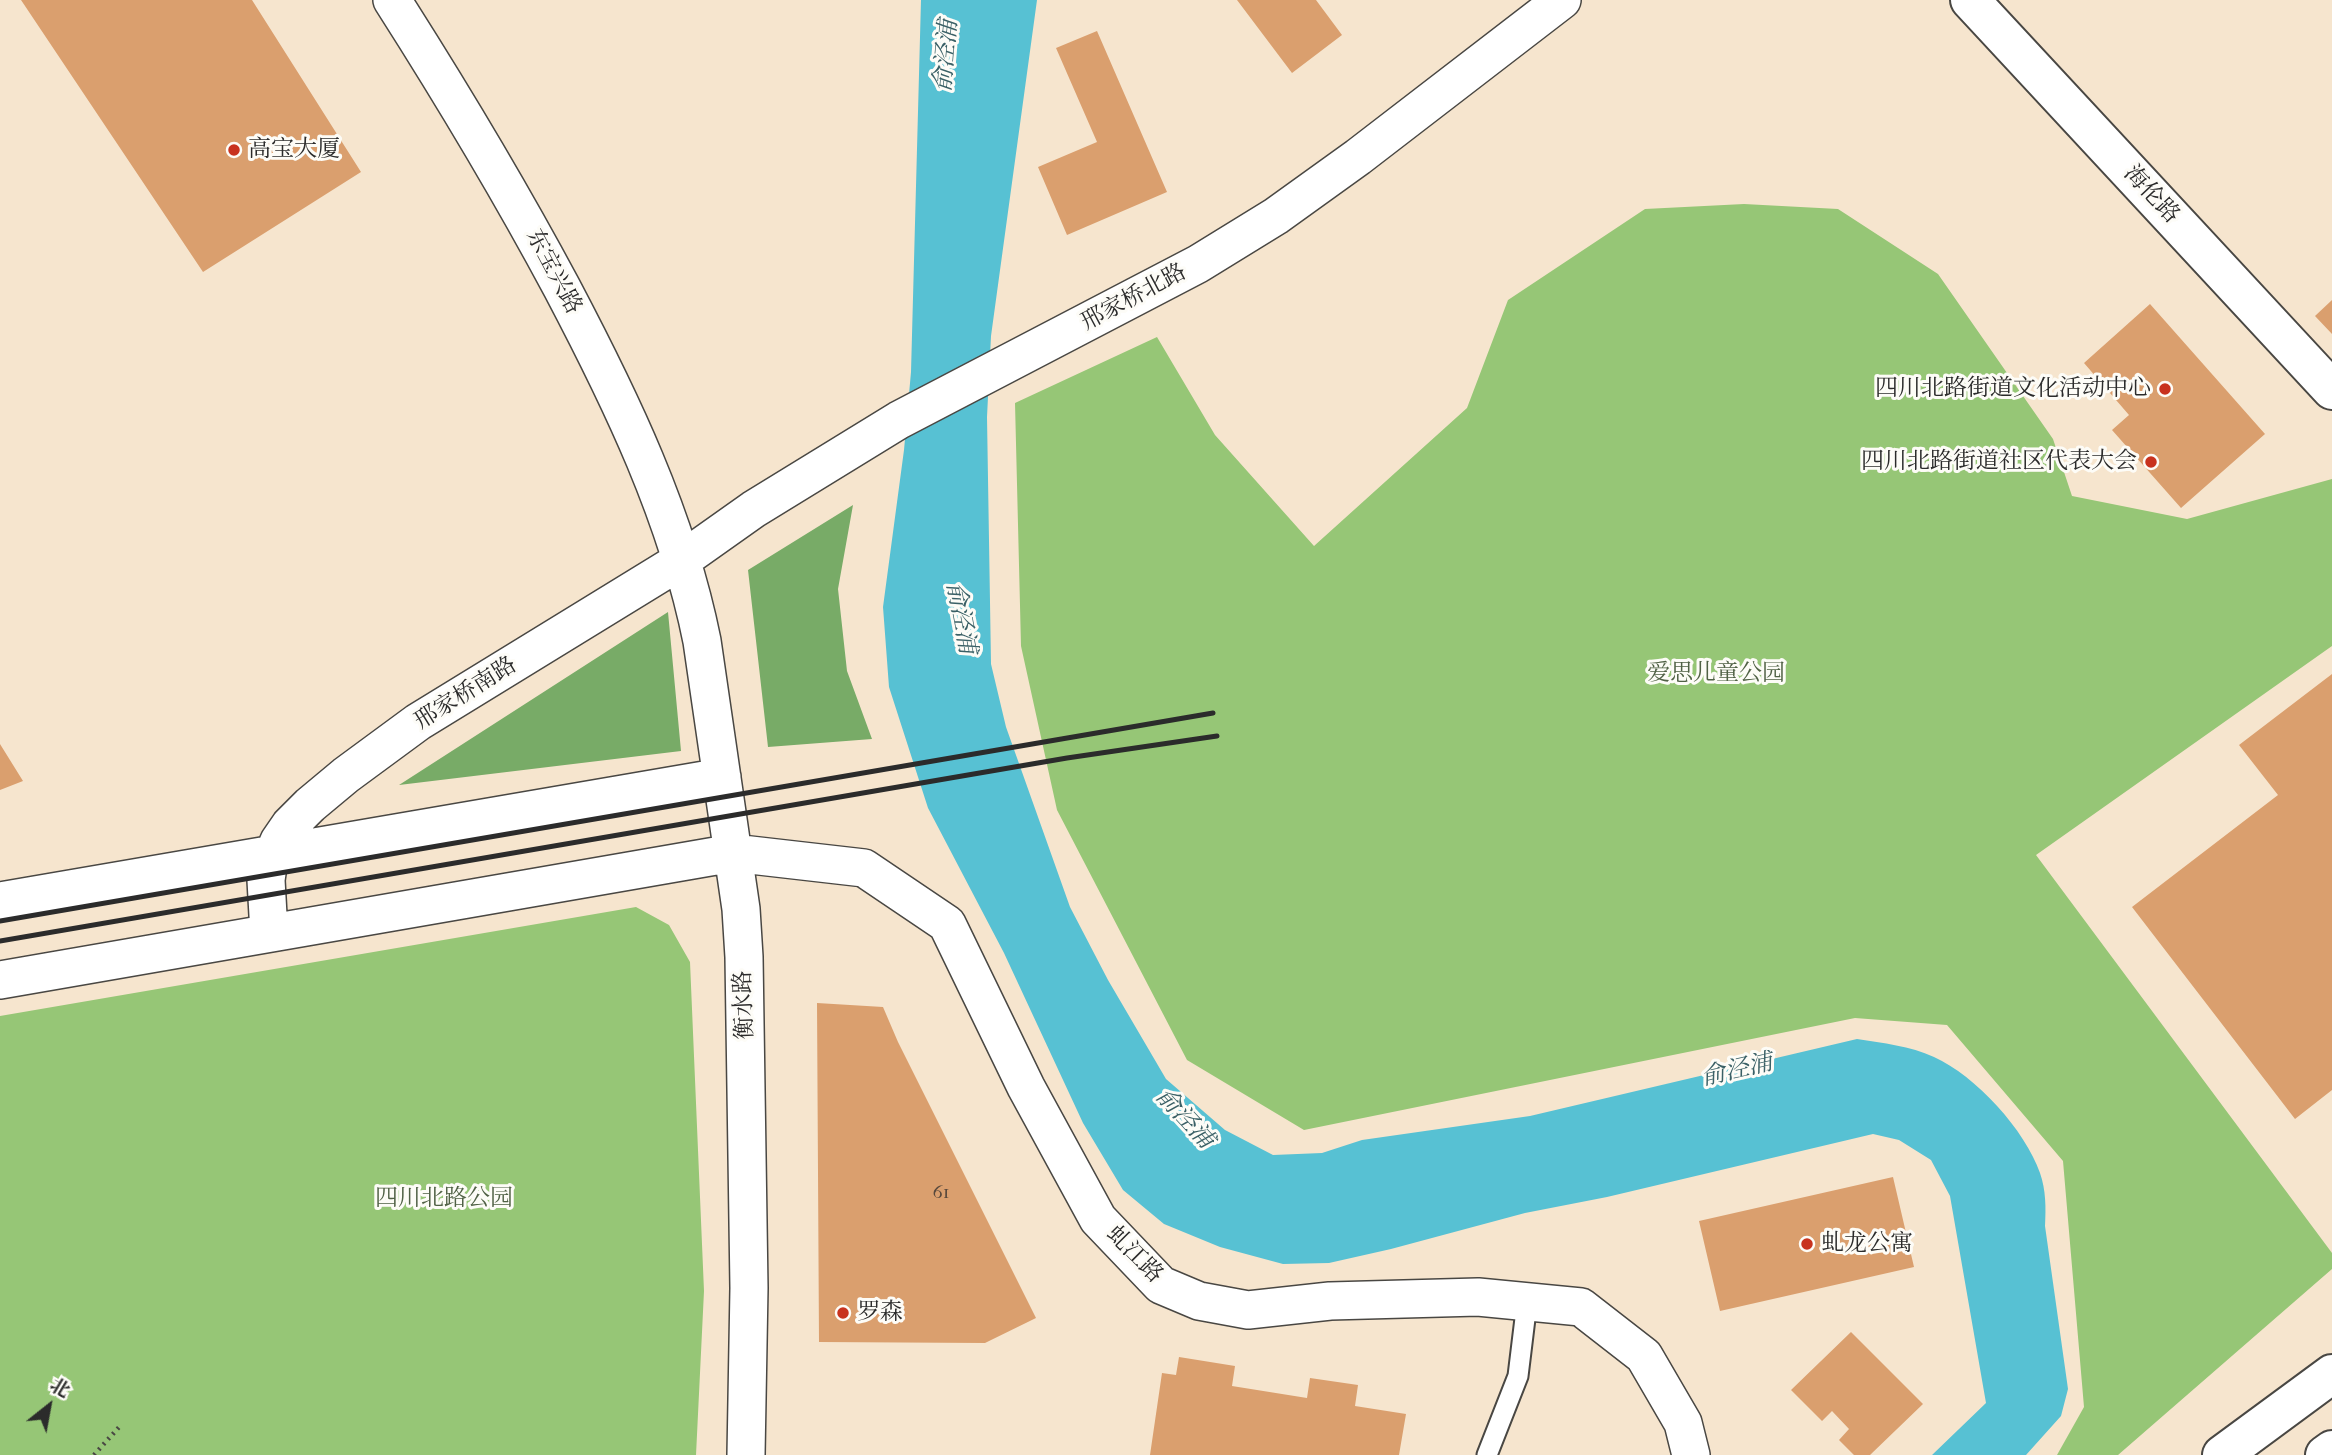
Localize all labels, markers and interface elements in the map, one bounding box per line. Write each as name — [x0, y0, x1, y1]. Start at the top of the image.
water label: 俞泾浦 — [930, 19, 964, 93]
place label: 高宝大厦 — [248, 136, 340, 164]
marker: 高宝大厦 — [226, 142, 242, 158]
street label: 海伦路 — [2117, 160, 2185, 230]
street label: 东宝兴路 — [519, 225, 587, 319]
street label: 邢家桥北路 — [1077, 259, 1191, 337]
place label: 四川北路街道文化活动中心 — [1875, 375, 2151, 403]
marker: 四川北路街道文化活动中心 — [2157, 381, 2173, 397]
place label: 四川北路街道社区代表大会 — [1861, 448, 2137, 476]
marker: 四川北路街道社区代表大会 — [2143, 454, 2159, 470]
water label: 俞泾浦 — [939, 580, 981, 656]
street label: 邢家桥南路 — [410, 652, 522, 736]
park label: 爱思儿童公园 — [1647, 660, 1785, 688]
street label: 衡水路 — [730, 970, 760, 1040]
water label: 俞泾浦 — [1699, 1049, 1775, 1093]
water label: 俞泾浦 — [1149, 1083, 1219, 1155]
house number: 61 — [933, 1182, 949, 1204]
park label: 四川北路公园 — [375, 1185, 513, 1213]
street label: 虬江路 — [1100, 1221, 1168, 1289]
place label: 虬龙公寓 — [1821, 1230, 1913, 1258]
marker: 虬龙公寓 — [1799, 1236, 1815, 1252]
place label: 罗森 — [857, 1299, 903, 1327]
marker: 罗森 — [835, 1305, 851, 1321]
north arrow — [14, 1371, 84, 1441]
text: 北 — [46, 1374, 74, 1402]

